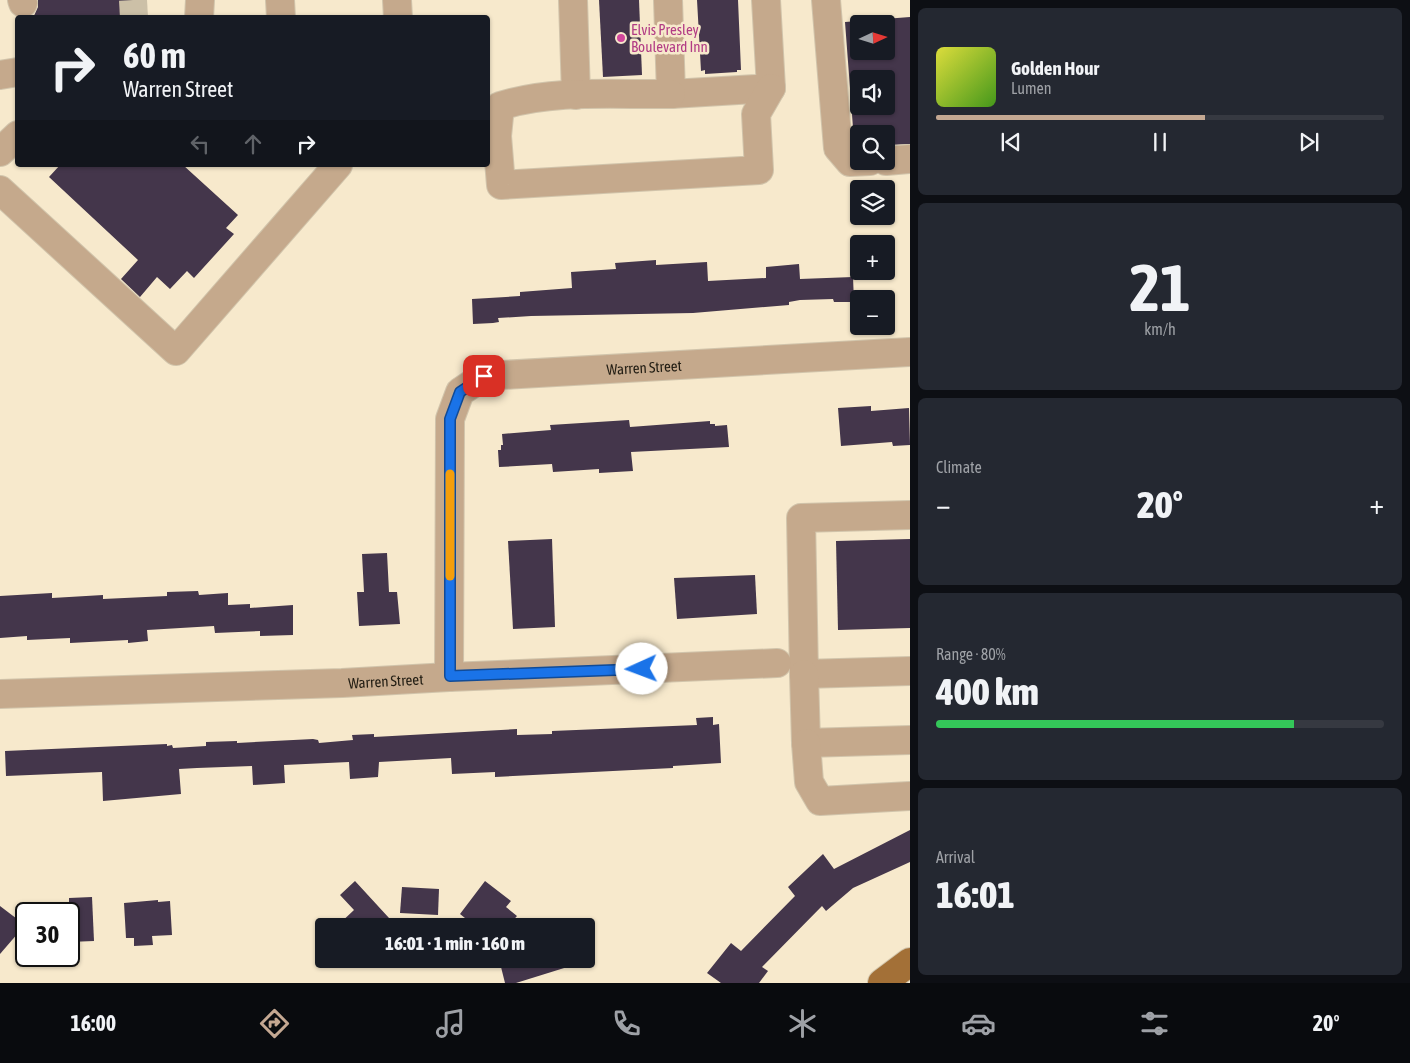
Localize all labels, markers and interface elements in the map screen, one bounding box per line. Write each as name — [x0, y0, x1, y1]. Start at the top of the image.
north arrow — [850, 15, 895, 60]
map controls — [850, 15, 895, 335]
place label: Elvis Presley Boulevard Inn — [631, 21, 708, 55]
marker: Elvis Presley Boulevard Inn — [615, 32, 627, 44]
icon: right — [40, 35, 105, 100]
text: 60 m — [123, 35, 186, 75]
text: Golden Hour — [1011, 57, 1099, 79]
button: sound — [850, 70, 895, 115]
text: Warren Street — [123, 76, 233, 102]
text: Lumen — [1011, 79, 1051, 97]
button: search — [850, 125, 895, 170]
icon: previous — [997, 128, 1025, 156]
icon: pause — [1146, 128, 1174, 156]
icon: next — [1295, 128, 1323, 156]
icon: left — [186, 130, 214, 158]
icon: ahead — [239, 130, 267, 158]
icon: right — [292, 130, 320, 158]
button: layers — [850, 180, 895, 225]
button: + — [850, 235, 895, 280]
text: 21 — [1129, 250, 1191, 325]
button: − — [850, 290, 895, 335]
text: km/h — [1144, 320, 1176, 338]
pin — [463, 355, 505, 397]
street label: Warren Street — [606, 356, 682, 378]
icon: arrive — [470, 362, 498, 390]
text: Climate — [936, 458, 982, 476]
text: 20° — [1137, 483, 1183, 526]
text: − — [936, 488, 951, 520]
text: + — [1369, 488, 1384, 520]
position arrow — [615, 642, 667, 694]
text: Range · 80% — [936, 645, 1006, 663]
street label: Warren Street — [348, 670, 424, 691]
text: 400 km — [936, 670, 1039, 713]
text: Arrival — [936, 848, 975, 866]
text: 16:01 — [936, 873, 1015, 916]
speed limit sign: 30 — [15, 902, 80, 967]
text: 16:01 · 1 min · 160 m — [385, 932, 525, 954]
icon: directions — [257, 1006, 292, 1041]
icon: music — [433, 1006, 468, 1041]
icon: phone — [609, 1006, 644, 1041]
icon: climate — [785, 1006, 820, 1041]
icon: car — [961, 1006, 996, 1041]
icon: filters — [1137, 1006, 1172, 1041]
text: 16:00 — [70, 1010, 116, 1036]
text: 20° — [1313, 1010, 1340, 1036]

